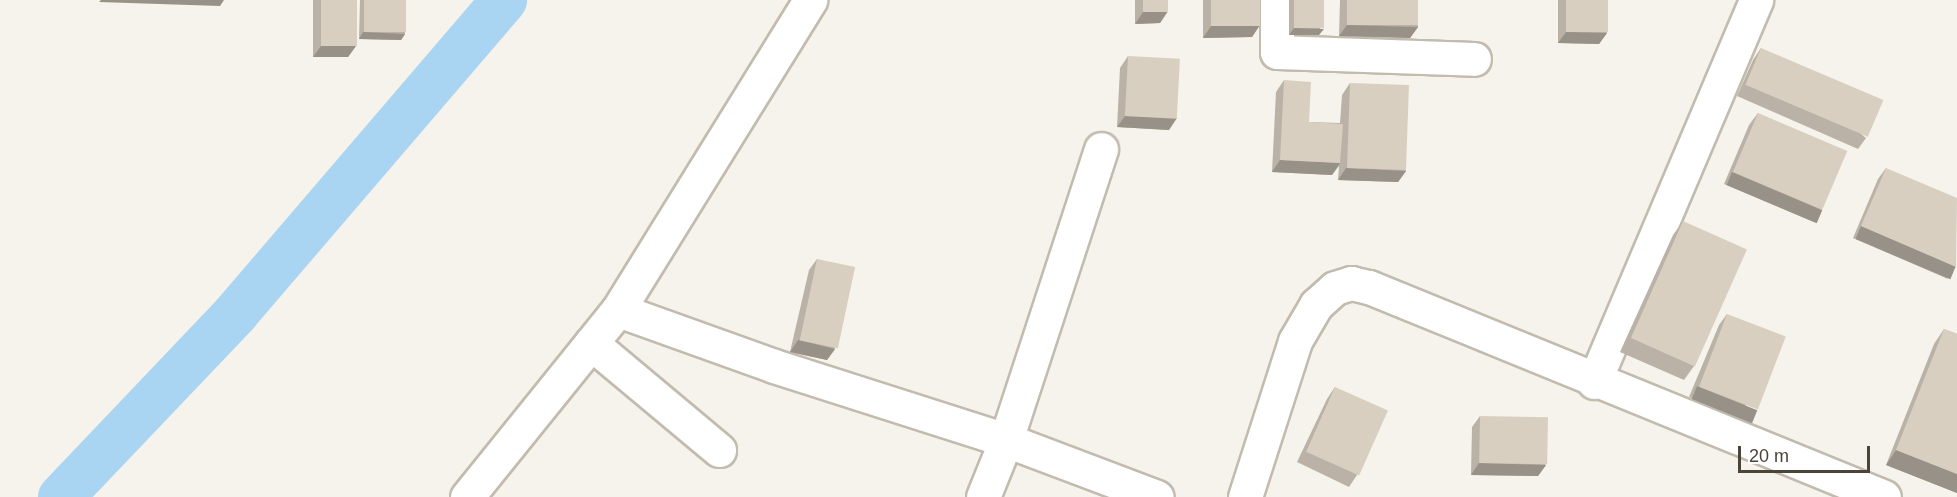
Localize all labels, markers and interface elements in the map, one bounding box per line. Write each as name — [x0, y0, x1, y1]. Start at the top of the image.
scale bar — [1741, 434, 1873, 472]
text: 20 m — [1749, 446, 1789, 466]

